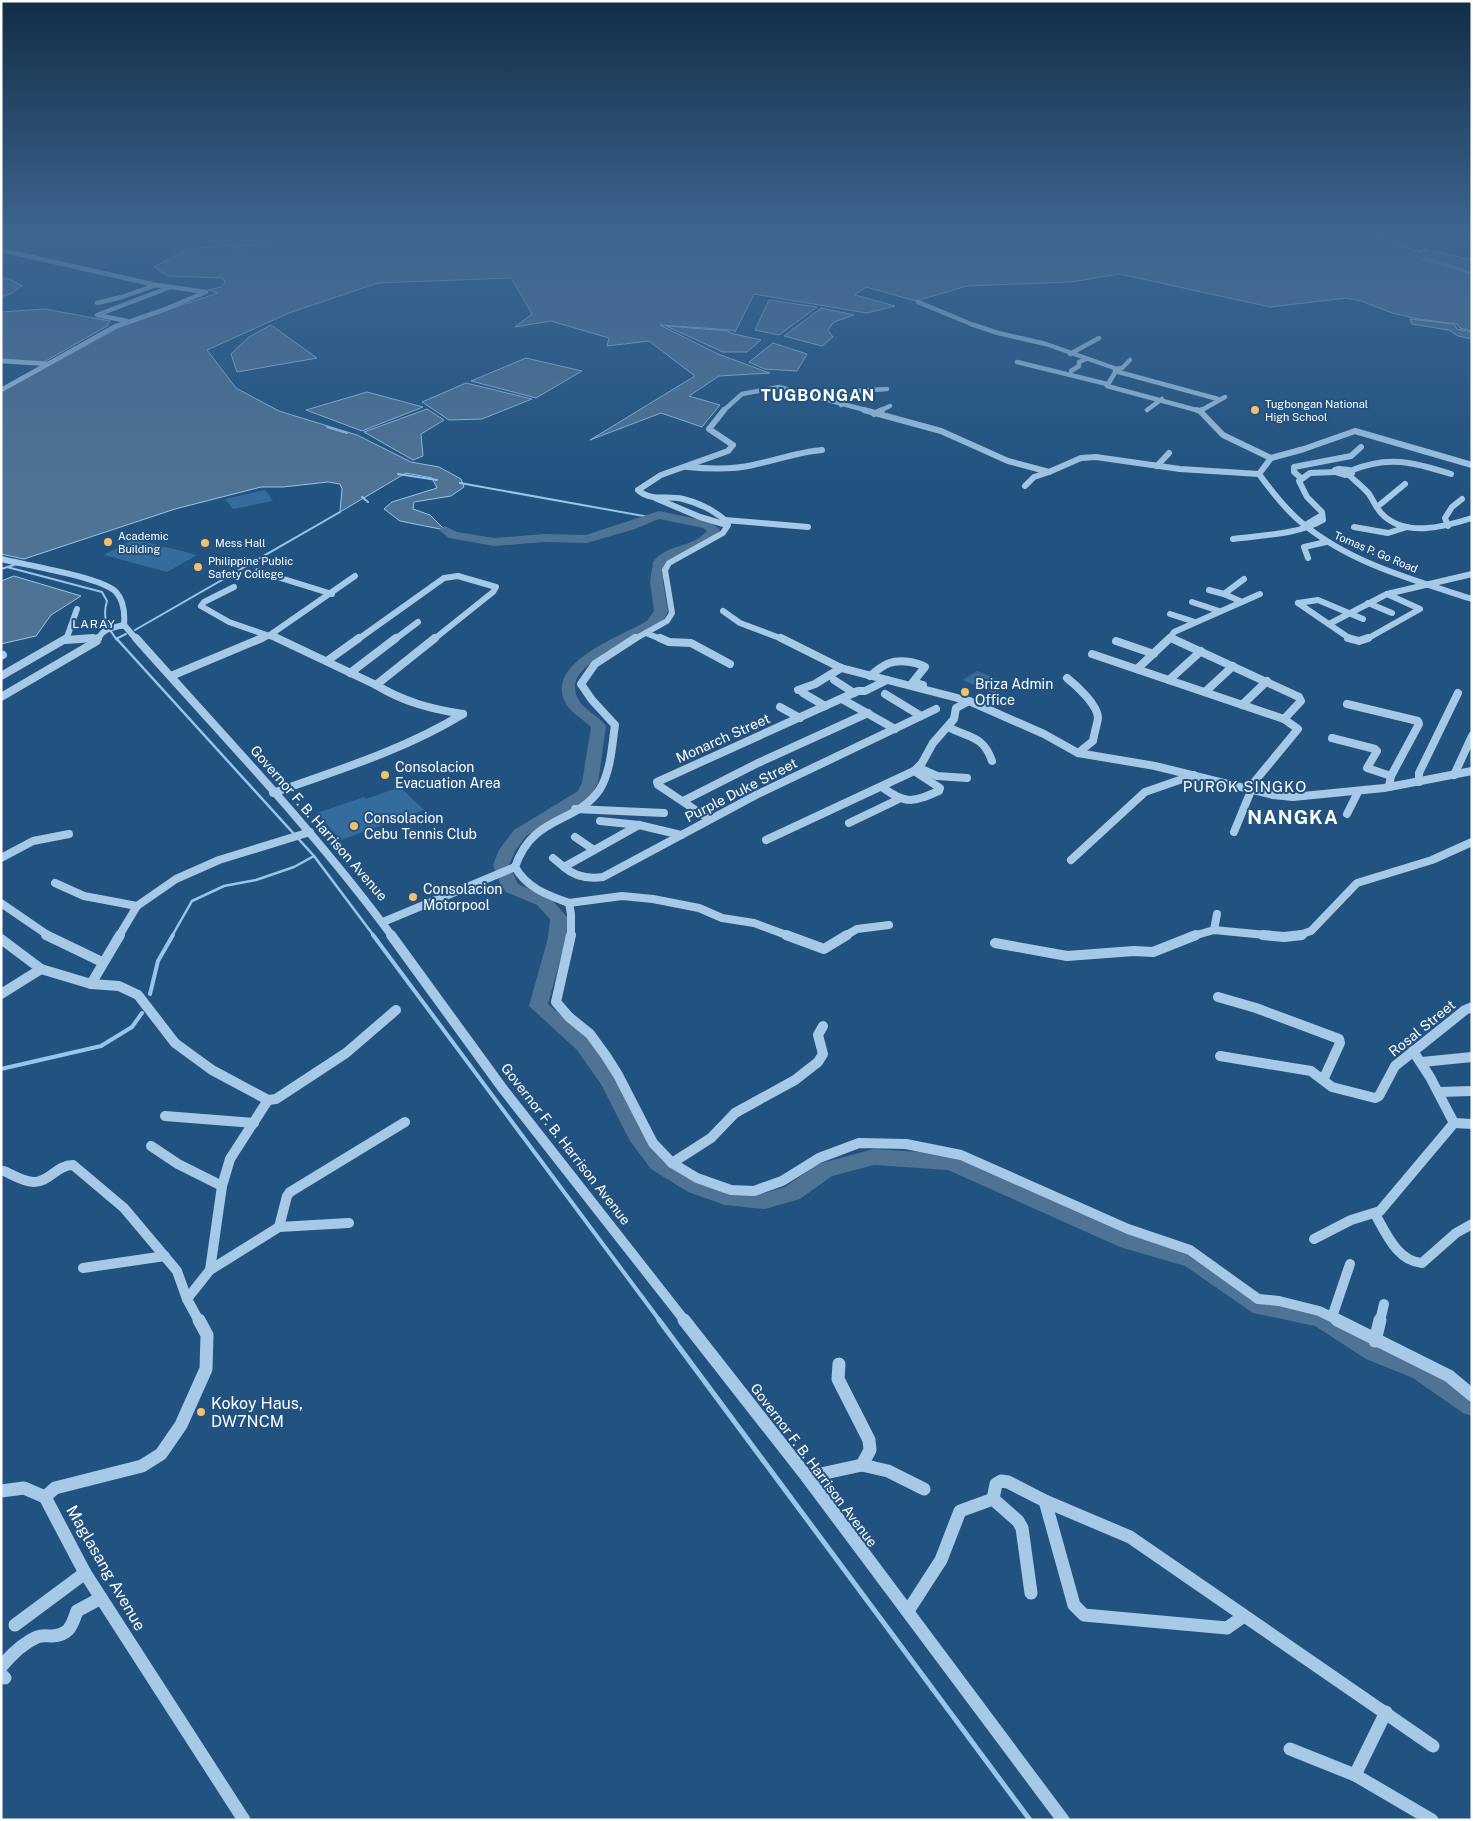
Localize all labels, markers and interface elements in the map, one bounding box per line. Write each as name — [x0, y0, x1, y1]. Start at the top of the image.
district label: TUGBONGAN — [761, 386, 875, 405]
place label: Tugbongan National High School — [1265, 398, 1368, 423]
marker: Tugbongan National High School — [1249, 404, 1261, 416]
street label: Tomas P. Go Road — [1332, 529, 1420, 575]
place label: Academic Building — [118, 530, 169, 555]
marker: Academic Building — [102, 536, 114, 548]
marker: Mess Hall — [199, 537, 211, 549]
place label: Mess Hall — [215, 537, 266, 549]
place label: Philippine Public Safety College — [208, 555, 293, 580]
marker: Philippine Public Safety College — [192, 561, 204, 573]
district label: LARAY — [72, 617, 116, 631]
place label: Briza Admin Office — [975, 676, 1053, 708]
marker: Briza Admin Office — [959, 686, 971, 698]
street label: Monarch Street — [673, 710, 773, 766]
street label: Governor F. B. Harrison Avenue — [247, 742, 391, 904]
street label: Purple Duke Street — [682, 755, 800, 825]
place label: Consolacion Evacuation Area — [395, 759, 500, 791]
marker: Consolacion Evacuation Area — [379, 769, 391, 781]
district label: PUROK SINGKO — [1183, 778, 1307, 795]
district label: NANGKA — [1247, 806, 1339, 828]
place label: Consolacion Cebu Tennis Club — [364, 810, 477, 842]
marker: Consolacion Cebu Tennis Club — [348, 820, 360, 832]
place label: Consolacion Motorpool — [423, 881, 502, 913]
marker: Consolacion Motorpool — [407, 891, 419, 903]
street label: Rosal Street — [1386, 996, 1458, 1060]
street label: Governor F. B. Harrison Avenue — [498, 1060, 634, 1228]
street label: Governor F. B. Harrison Avenue — [747, 1380, 881, 1550]
place label: Kokoy Haus, DW7NCM — [211, 1394, 303, 1431]
marker: Kokoy Haus, DW7NCM — [195, 1406, 207, 1418]
street label: Maglasang Avenue — [62, 1502, 150, 1634]

